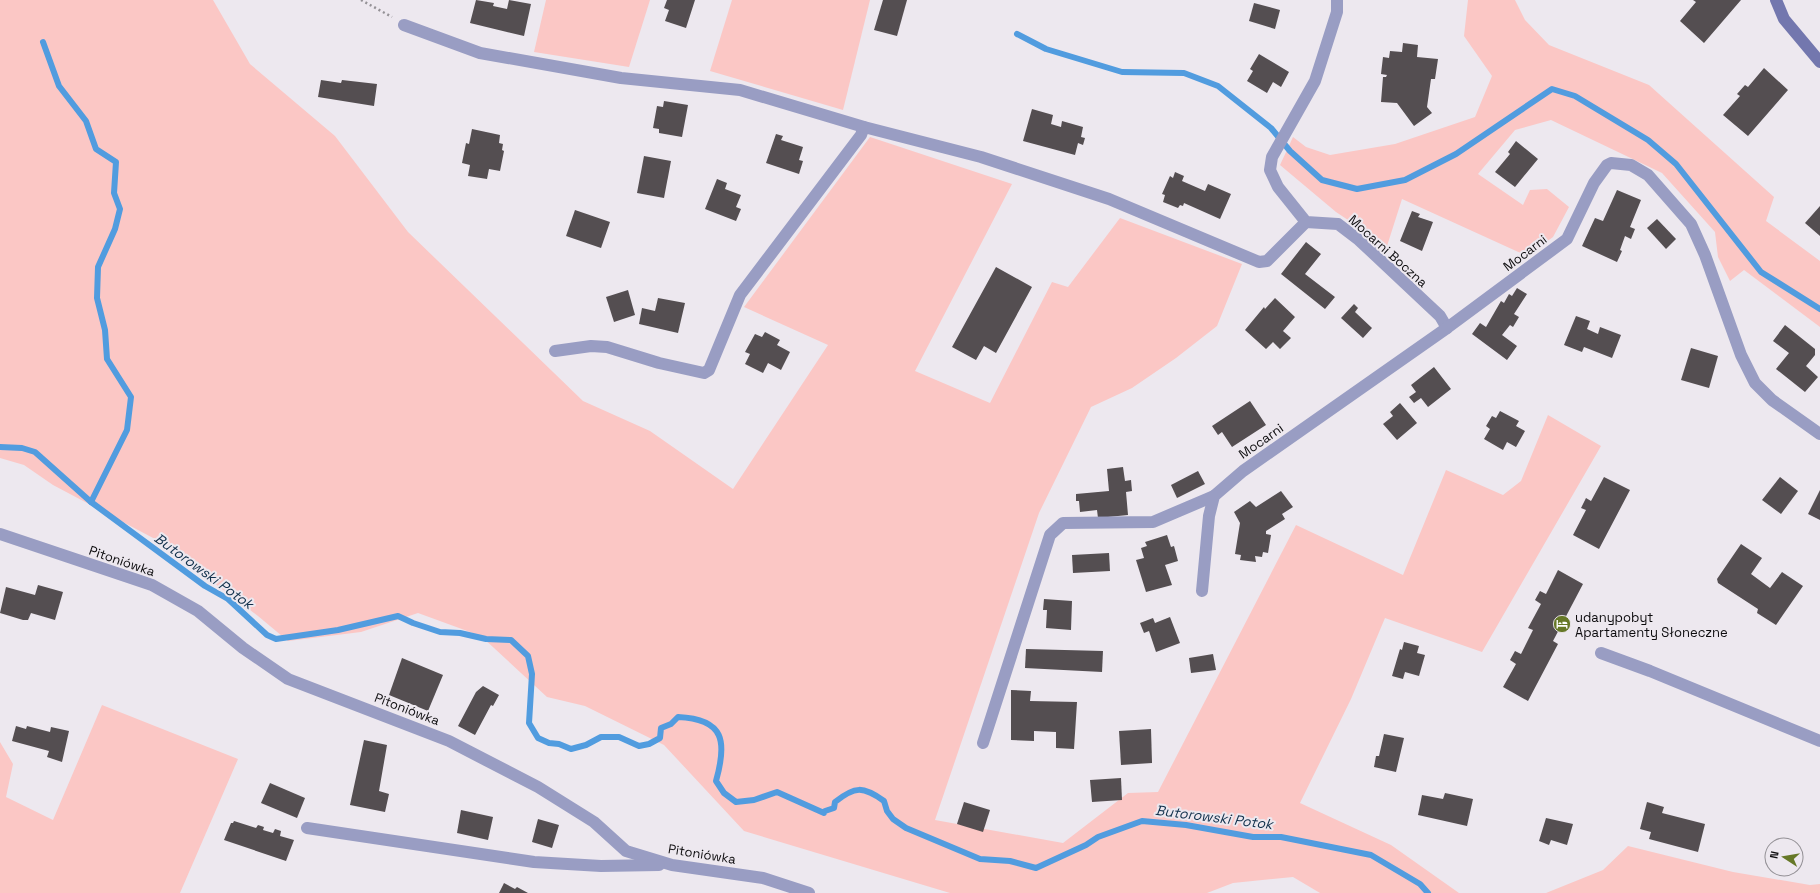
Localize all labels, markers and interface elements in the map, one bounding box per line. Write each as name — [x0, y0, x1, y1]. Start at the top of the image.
street label: Mocarni Boczna — [1345, 211, 1431, 291]
street label: Mocarni — [1500, 231, 1550, 275]
street label: Mocarni — [1235, 420, 1287, 462]
water label: Butorowski Potok — [151, 529, 258, 614]
street label: Pitoniówka — [87, 542, 158, 580]
place label: udanypobyt Apartamenty Słoneczne — [1575, 609, 1728, 641]
hotel icon: udanypobyt Apartamenty Słoneczne — [1552, 614, 1572, 634]
street label: Pitoniówka — [372, 689, 443, 729]
water label: Butorowski Potok — [1154, 801, 1275, 833]
north arrow — [1764, 837, 1804, 877]
street label: Pitoniówka — [667, 840, 738, 868]
text: N — [1767, 850, 1782, 860]

